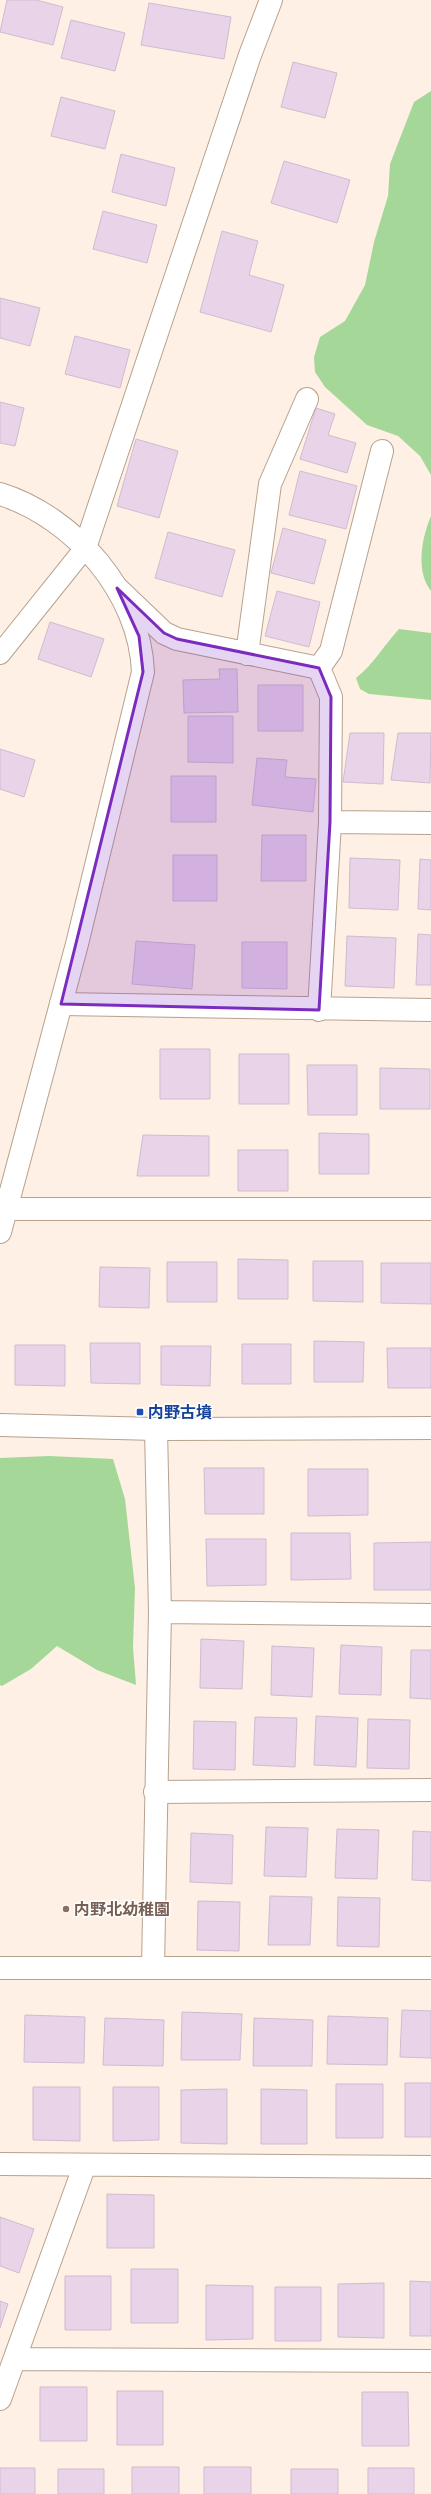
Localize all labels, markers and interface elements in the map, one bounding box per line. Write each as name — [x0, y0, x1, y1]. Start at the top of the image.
place label: 内野古墳 — [148, 1403, 212, 1422]
marker: 内野古墳 — [135, 1407, 145, 1417]
place label: 内野北幼稚園 — [74, 1900, 170, 1919]
marker: 内野北幼稚園 — [61, 1904, 71, 1914]

